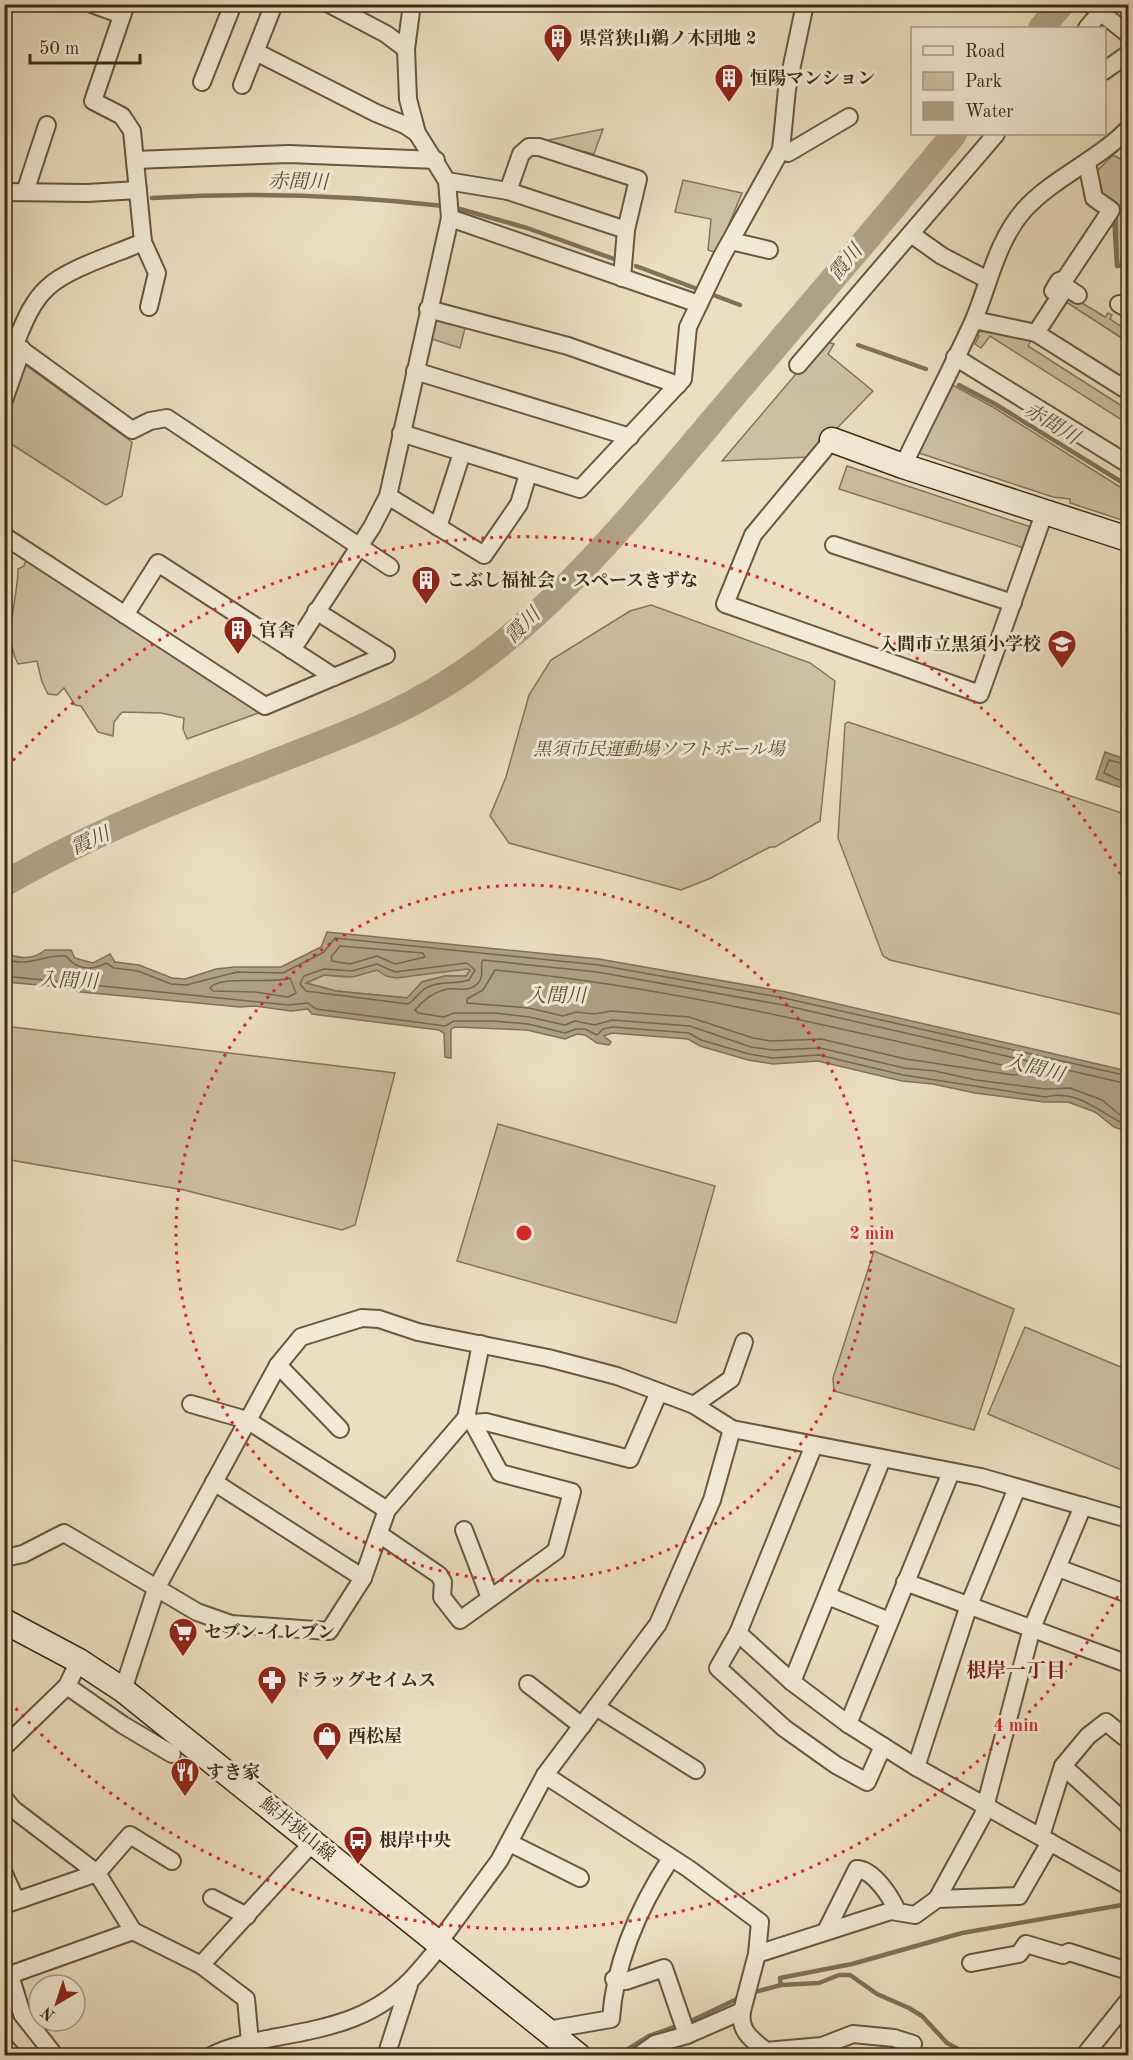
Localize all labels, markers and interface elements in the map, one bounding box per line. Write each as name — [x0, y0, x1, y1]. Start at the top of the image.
building icon: 県営狭山鵜ノ木団地 2 — [542, 22, 574, 64]
scale bar — [30, 27, 140, 65]
legend — [911, 27, 1106, 135]
place label: 県営狭山鵜ノ木団地 2 — [579, 28, 756, 48]
text: 50 m — [39, 40, 79, 58]
text: Road — [965, 43, 1005, 61]
building icon: 恒陽マンション — [713, 62, 745, 104]
place label: 恒陽マンション — [750, 68, 875, 88]
text: Park — [965, 73, 1002, 91]
text: Water — [965, 103, 1014, 121]
water label: 赤間川 — [268, 170, 330, 194]
water label: 霞川 — [824, 239, 868, 285]
water label: 赤間川 — [1020, 399, 1085, 450]
building icon: こぶし福祉会・スペースきずな — [410, 564, 442, 606]
place label: こぶし福祉会・スペースきずな — [447, 570, 698, 590]
water label: 霞川 — [501, 602, 546, 648]
building icon: 官舎 — [222, 614, 254, 656]
place label: 官舎 — [259, 620, 295, 640]
school or university icon: 入間市立黒須小学校 — [1046, 628, 1078, 670]
place label: 入間市立黒須小学校 — [879, 634, 1041, 654]
park label: 黒須市民運動場ソフトボール場 — [533, 739, 787, 759]
water label: 霞川 — [68, 822, 115, 859]
water label: 入間川 — [38, 969, 100, 993]
water label: 入間川 — [526, 985, 588, 1007]
water label: 入間川 — [1003, 1050, 1068, 1087]
centre of rings — [514, 1223, 534, 1243]
text: 2 min — [849, 1225, 895, 1243]
supermarket icon: セブン-イレブン — [167, 1616, 199, 1658]
place label: セブン-イレブン — [204, 1622, 335, 1642]
district label: 根岸一丁目 — [966, 1660, 1066, 1682]
pharmacy icon: ドラッグセイムス — [256, 1664, 288, 1706]
place label: ドラッグセイムス — [293, 1670, 436, 1690]
text: 4 min — [993, 1717, 1039, 1735]
shop icon: 西松屋 — [311, 1720, 343, 1762]
place label: 西松屋 — [348, 1726, 402, 1746]
restaurant icon: すき家 — [169, 1756, 201, 1798]
place label: すき家 — [206, 1762, 260, 1782]
street label: 鯨井狭山線 — [257, 1793, 339, 1865]
bus stop icon: 根岸中央 — [342, 1824, 374, 1866]
place label: 根岸中央 — [379, 1830, 451, 1850]
north arrow — [27, 1973, 87, 2033]
text: N — [38, 2003, 59, 2023]

